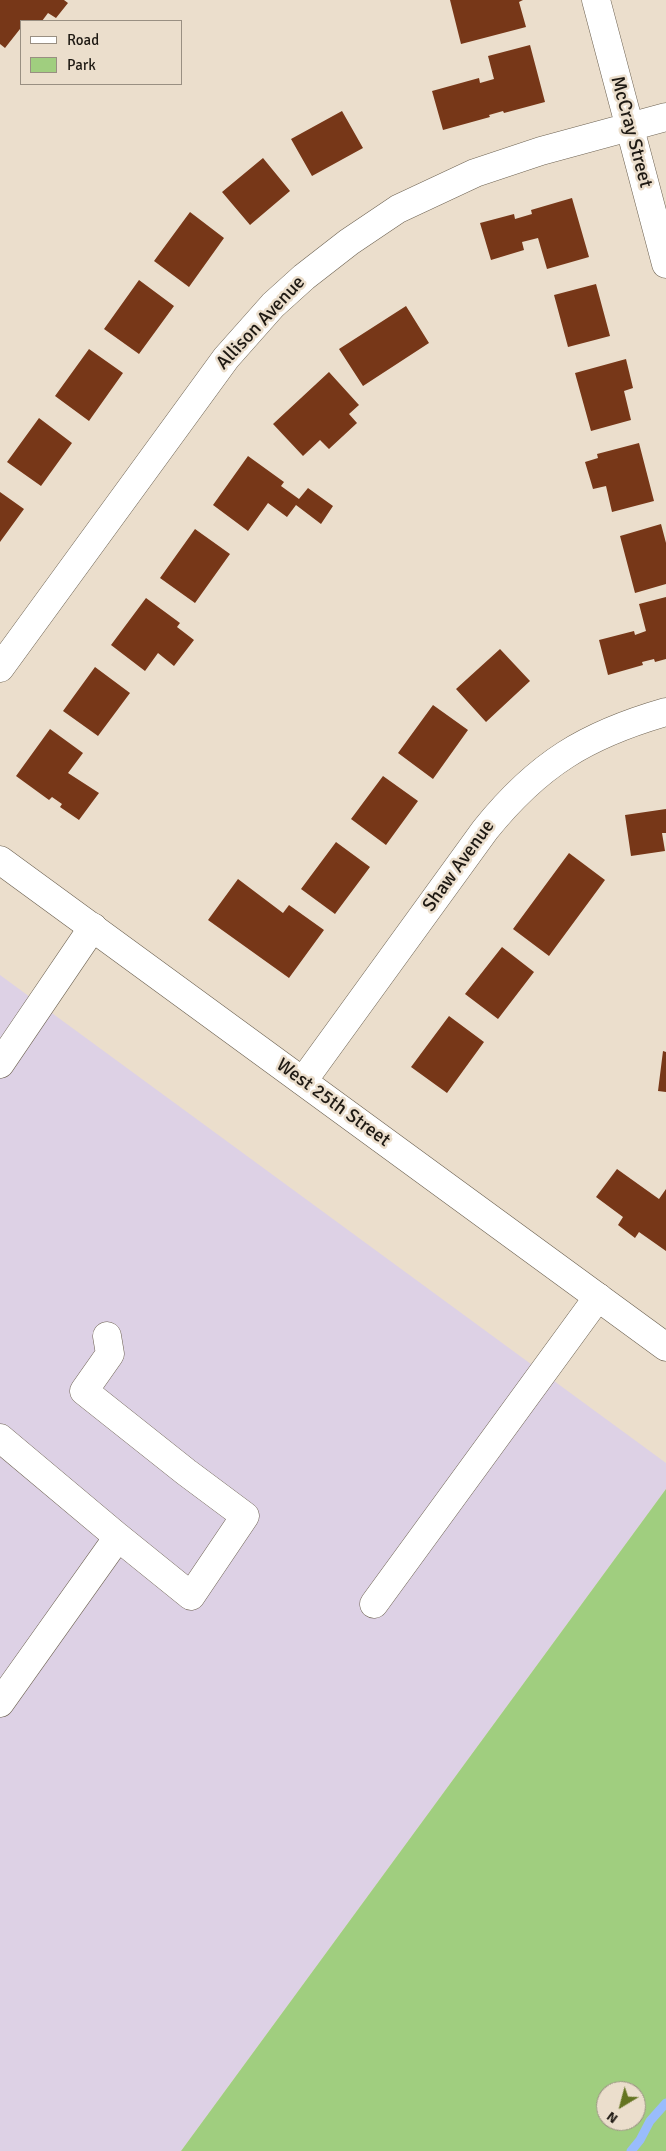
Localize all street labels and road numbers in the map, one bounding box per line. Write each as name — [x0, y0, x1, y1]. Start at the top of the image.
street label: McCray Street — [605, 74, 657, 190]
street label: Allison Avenue — [212, 271, 310, 375]
street label: Shaw Avenue — [418, 816, 500, 916]
street label: West 25th Street — [272, 1054, 394, 1152]

